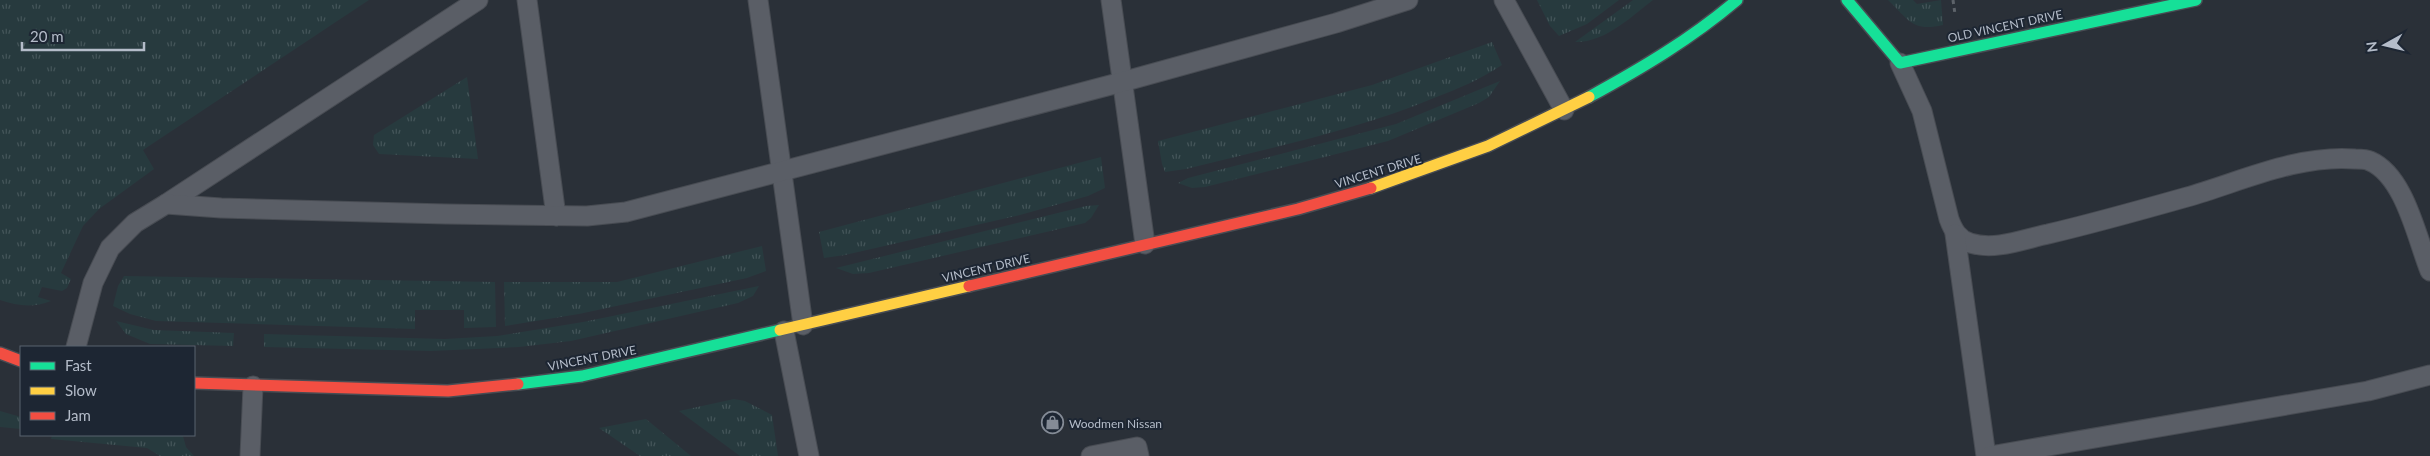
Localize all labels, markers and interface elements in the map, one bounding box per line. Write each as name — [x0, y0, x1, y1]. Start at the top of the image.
street label: OLD VINCENT DRIVE — [1946, 6, 2064, 46]
scale bar — [22, 20, 145, 52]
north arrow — [2360, 20, 2410, 70]
text: 20 m — [30, 27, 64, 45]
text: N — [2362, 40, 2381, 53]
street label: VINCENT DRIVE — [1333, 151, 1423, 191]
street label: VINCENT DRIVE — [941, 251, 1031, 285]
street label: VINCENT DRIVE — [547, 342, 637, 374]
legend — [20, 346, 195, 436]
text: Fast — [65, 356, 92, 374]
text: Slow — [65, 381, 97, 399]
text: Jam — [65, 406, 91, 424]
shop icon: Woodmen Nissan — [1041, 411, 1065, 435]
place label: Woodmen Nissan — [1069, 416, 1162, 431]

